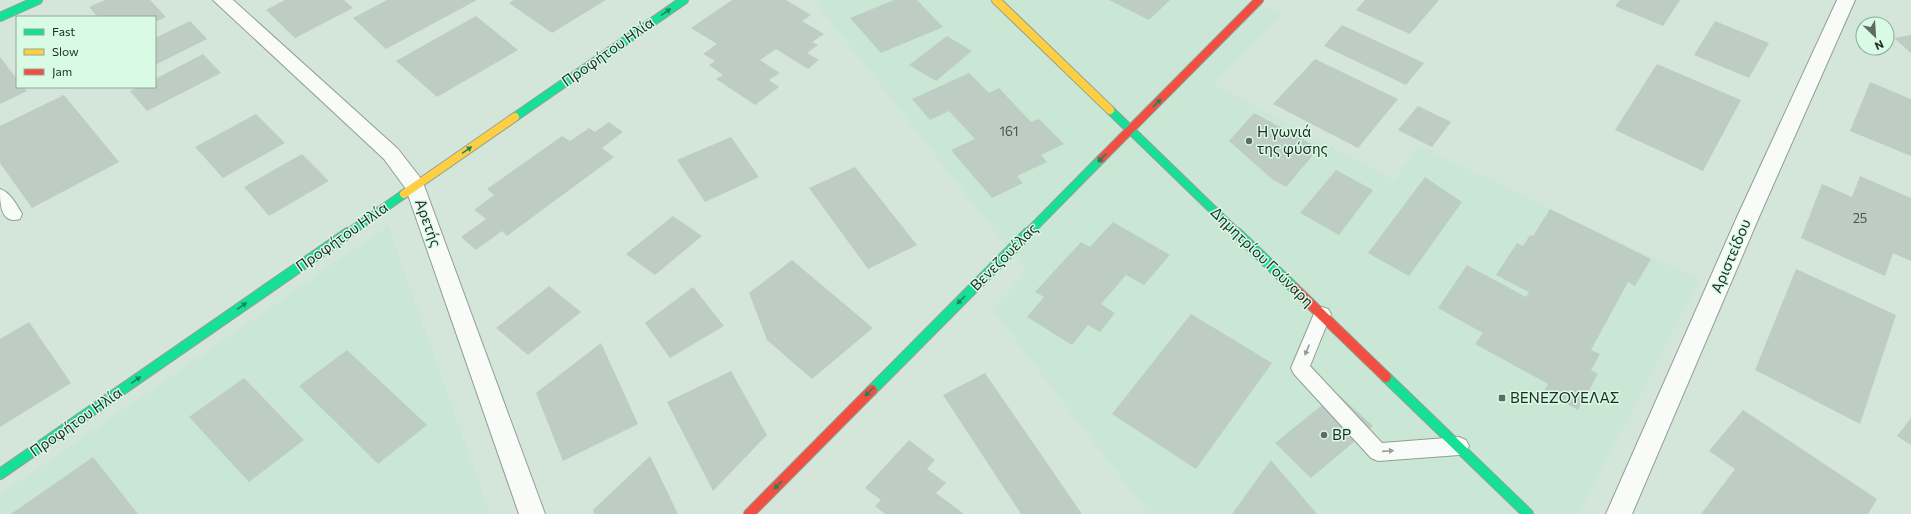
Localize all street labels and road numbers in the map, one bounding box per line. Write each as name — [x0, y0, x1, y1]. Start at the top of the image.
street label: Προφήτου Ηλία — [558, 13, 657, 90]
street label: Αρετής — [412, 196, 446, 249]
street label: Προφήτου Ηλία — [292, 198, 391, 275]
street label: Δημητρίου Γούναρη — [1207, 203, 1318, 310]
street label: Αριστείδου — [1706, 216, 1754, 295]
street label: Βενεζουέλας — [966, 219, 1041, 294]
street label: Προφήτου Ηλία — [26, 383, 125, 460]

